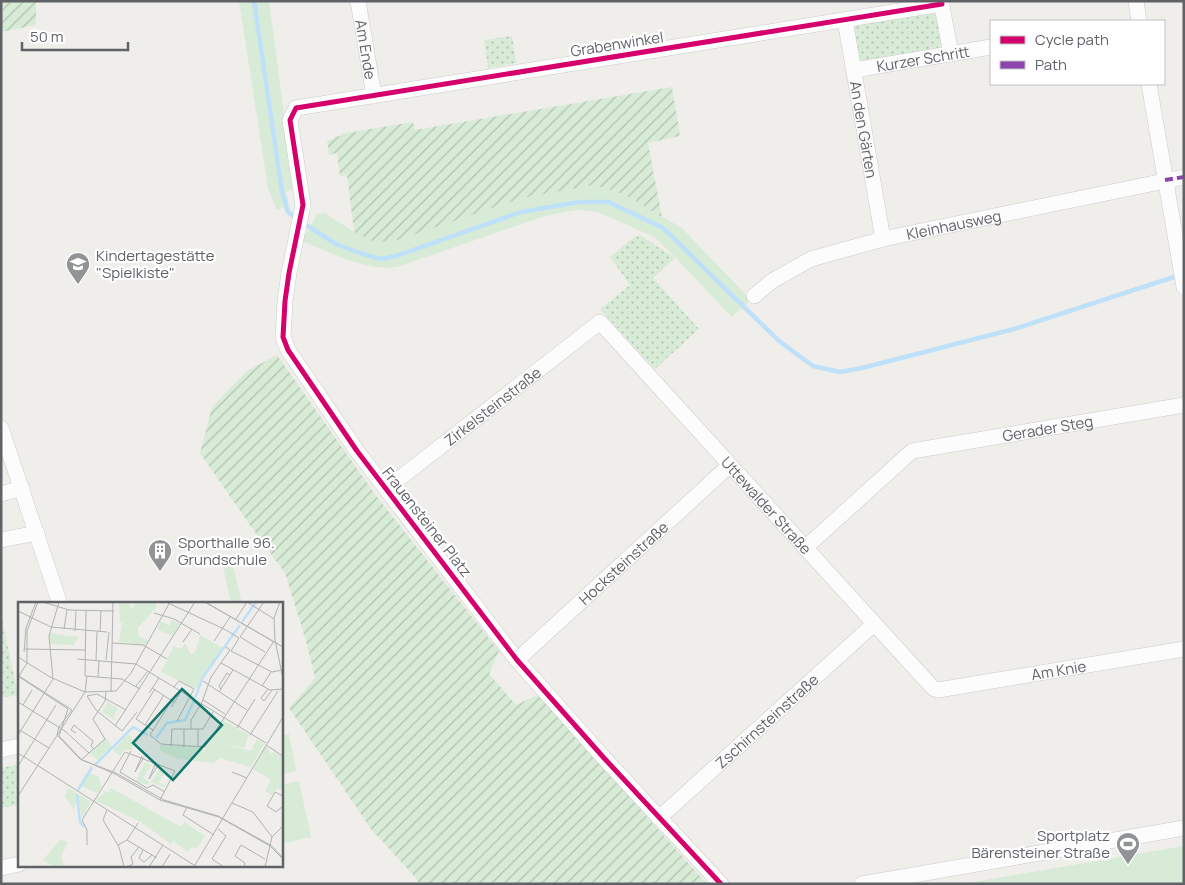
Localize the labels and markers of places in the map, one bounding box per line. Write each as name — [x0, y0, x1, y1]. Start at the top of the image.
place label: Kindertagestätte "Spielkiste" — [96, 245, 215, 283]
school or university icon: Kindertagestätte "Spielkiste" — [65, 251, 91, 285]
place label: Sporthalle 96. Grundschule — [178, 532, 275, 570]
building icon: Sporthalle 96. Grundschule — [147, 538, 173, 572]
place label: Sportplatz Bärensteiner Straße — [971, 825, 1110, 863]
sports icon: Sportplatz Bärensteiner Straße — [1115, 831, 1141, 865]

